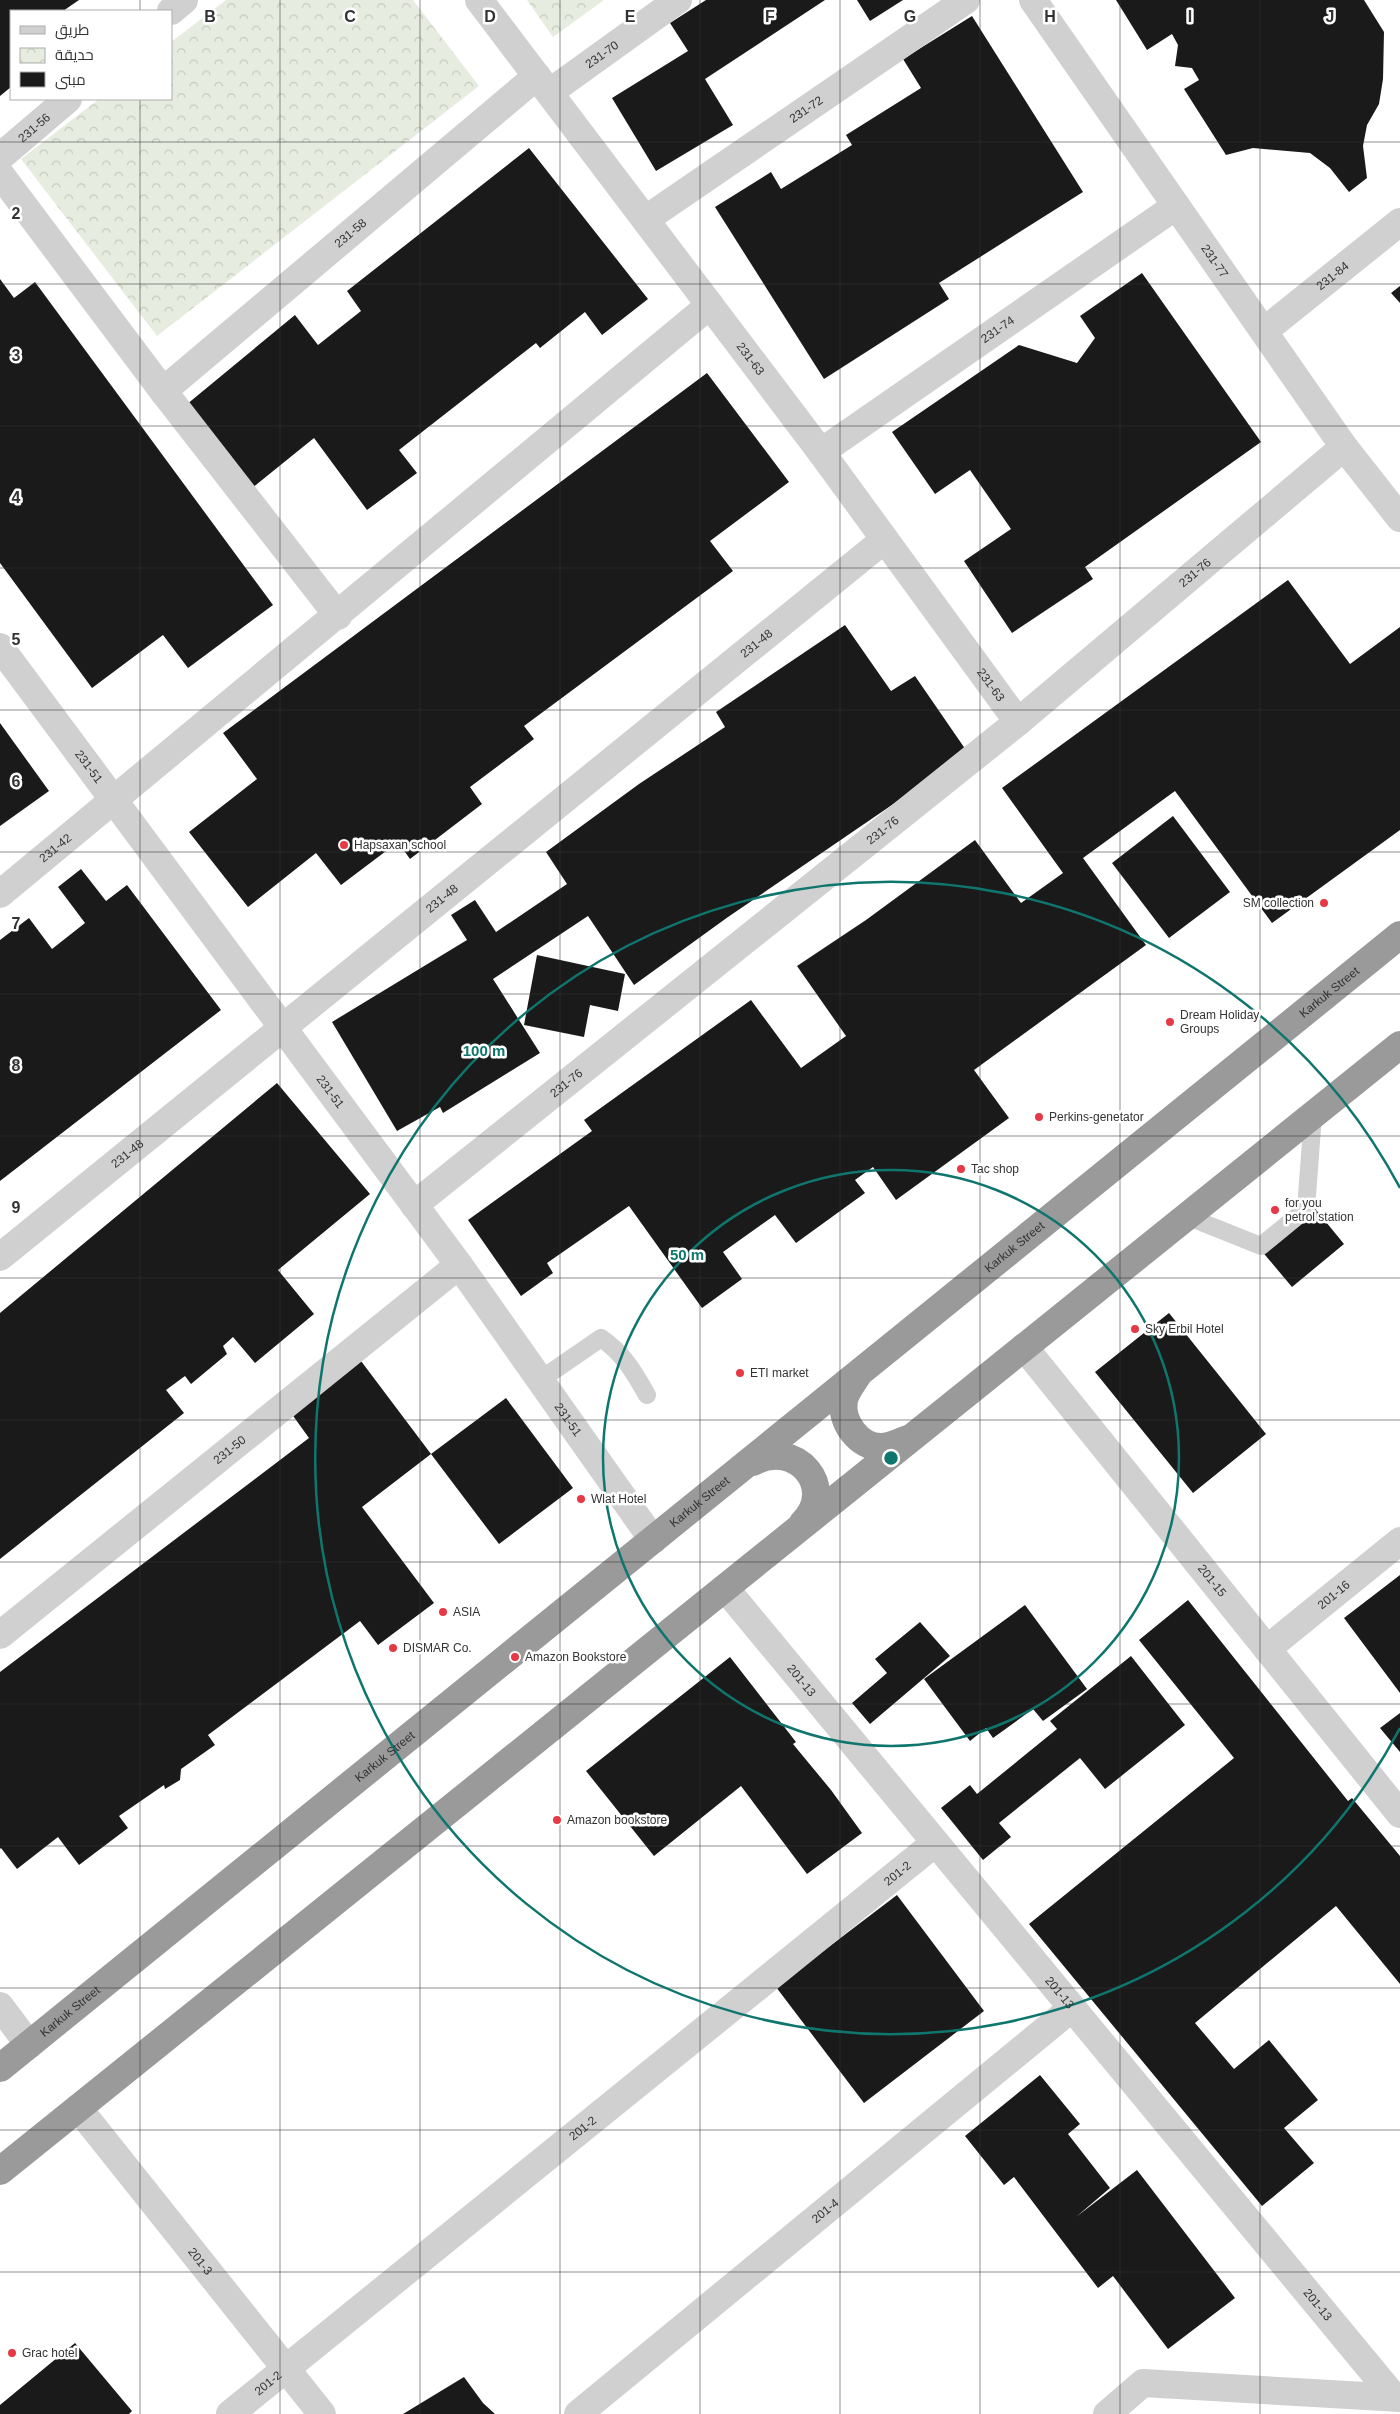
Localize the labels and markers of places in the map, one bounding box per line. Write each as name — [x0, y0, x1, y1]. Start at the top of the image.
place label: Hapsaxan school — [354, 838, 446, 852]
marker: Hapsaxan school — [338, 839, 350, 851]
place label: SM collection — [1243, 896, 1314, 910]
marker: SM collection — [1318, 897, 1330, 909]
place label: Dream Holiday Groups — [1180, 1008, 1259, 1036]
marker: Dream Holiday Groups — [1164, 1016, 1176, 1028]
place label: Perkins-genetator — [1049, 1110, 1144, 1124]
marker: Perkins-genetator — [1033, 1111, 1045, 1123]
place label: Tac shop — [971, 1162, 1019, 1176]
marker: Tac shop — [955, 1163, 967, 1175]
place label: for you petrol station — [1285, 1196, 1354, 1224]
marker: for you petrol station — [1269, 1204, 1281, 1216]
place label: Sky Erbil Hotel — [1145, 1322, 1224, 1336]
marker: Sky Erbil Hotel — [1129, 1323, 1141, 1335]
place label: ETI market — [750, 1366, 809, 1380]
marker: ETI market — [734, 1367, 746, 1379]
centre of rings — [882, 1449, 900, 1467]
place label: Wlat Hotel — [591, 1492, 646, 1506]
marker: Wlat Hotel — [575, 1493, 587, 1505]
place label: ASIA — [453, 1605, 480, 1619]
marker: ASIA — [437, 1606, 449, 1618]
place label: DISMAR Co. — [403, 1641, 472, 1655]
marker: DISMAR Co. — [387, 1642, 399, 1654]
place label: Amazon Bookstore — [525, 1650, 627, 1664]
marker: Amazon Bookstore — [509, 1651, 521, 1663]
place label: Amazon bookstore — [567, 1813, 667, 1827]
marker: Amazon bookstore — [551, 1814, 563, 1826]
place label: Grac hotel — [22, 2346, 77, 2360]
marker: Grac hotel — [6, 2347, 18, 2359]

